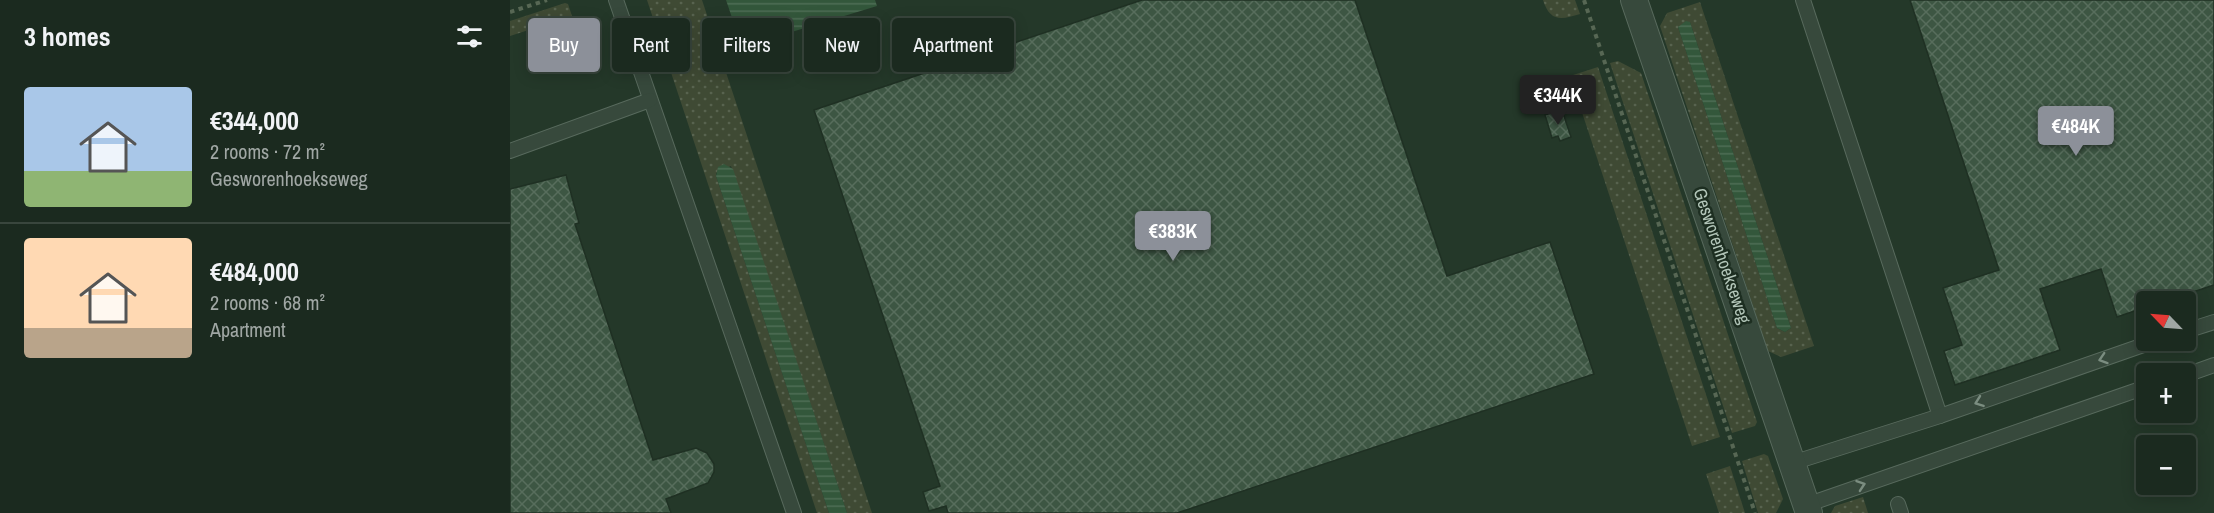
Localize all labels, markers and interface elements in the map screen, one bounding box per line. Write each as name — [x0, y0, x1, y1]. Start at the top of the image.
chip: Buy — [528, 18, 600, 72]
chip: Rent — [612, 18, 690, 72]
chip: Filters — [702, 18, 792, 72]
chip: New — [804, 18, 880, 72]
chip: Apartment — [892, 18, 1014, 72]
text: 3 homes — [24, 19, 111, 54]
icon: filters — [453, 20, 486, 53]
pin: €344K — [1516, 75, 1600, 126]
text: €344K — [1534, 81, 1582, 108]
text: €344,000 — [210, 103, 299, 138]
pin: €484K — [2034, 106, 2118, 157]
icon: home — [72, 111, 144, 183]
text: €484K — [2052, 112, 2100, 139]
text: 2 rooms · 72 m² — [210, 138, 325, 165]
text: Gesworenhoekseweg — [210, 165, 368, 192]
street label: Gesworenhoekseweg — [1688, 185, 1758, 328]
pin: €383K — [1131, 211, 1215, 262]
text: €383K — [1149, 217, 1197, 244]
text: €484,000 — [210, 254, 299, 289]
icon: home — [72, 262, 144, 334]
text: 2 rooms · 68 m² — [210, 289, 325, 316]
north arrow — [2136, 291, 2196, 351]
map controls — [2136, 291, 2196, 495]
text: Apartment — [210, 316, 286, 343]
one-way arrow — [2098, 352, 2109, 364]
button: + — [2136, 363, 2196, 423]
one-way arrow — [1974, 394, 1985, 407]
button: − — [2136, 435, 2196, 495]
one-way arrow — [1855, 480, 1866, 493]

